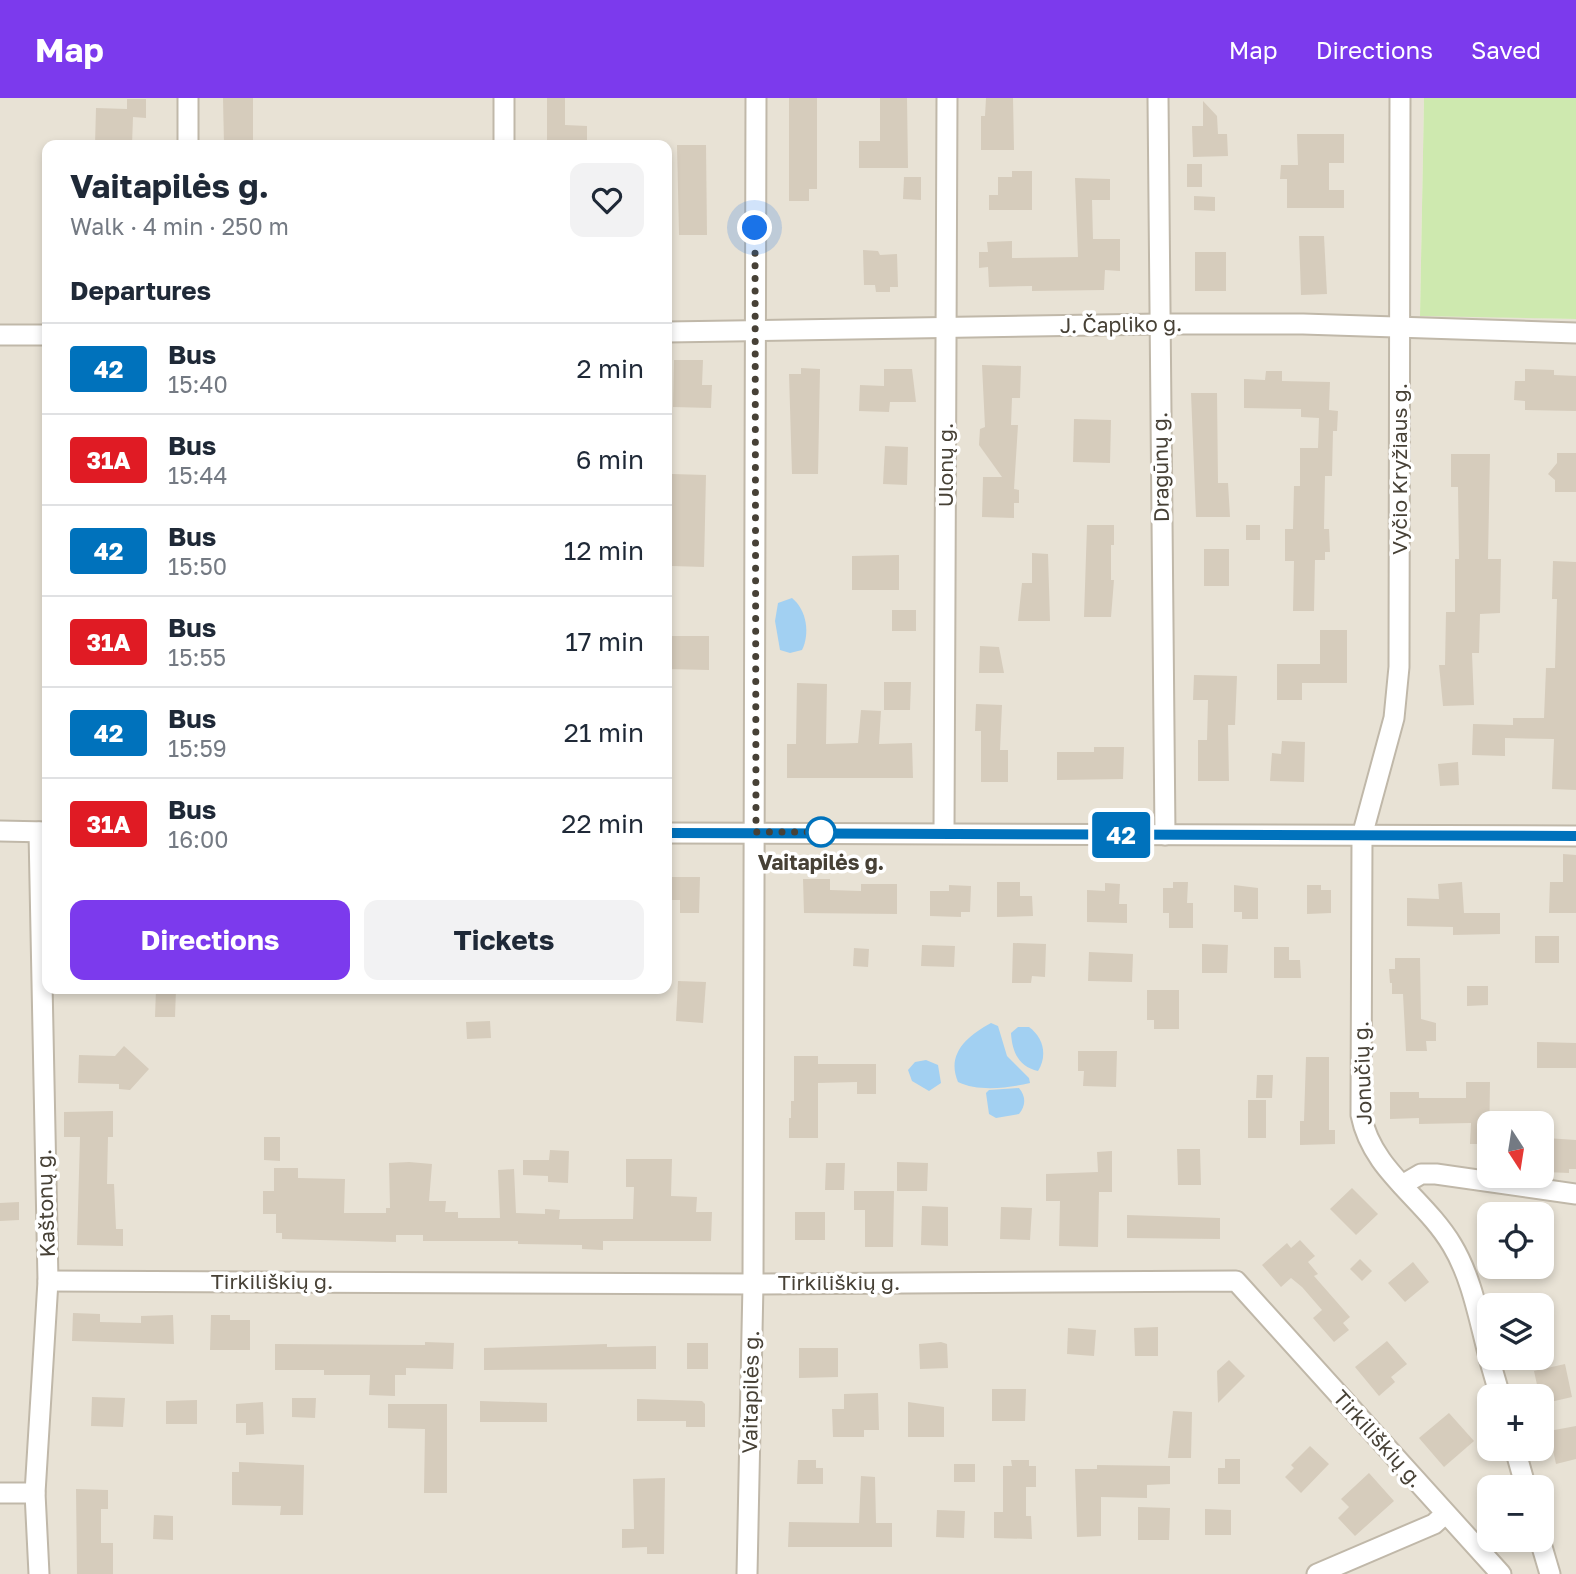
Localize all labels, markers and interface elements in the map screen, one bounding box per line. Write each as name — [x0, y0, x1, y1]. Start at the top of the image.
text: Map — [35, 30, 104, 69]
text: Map — [1229, 35, 1278, 64]
text: Directions — [1316, 35, 1433, 64]
text: Saved — [1471, 35, 1541, 64]
button: heart — [570, 163, 644, 237]
text: Vaitapilės g. — [70, 166, 269, 205]
your location — [737, 210, 772, 245]
text: Walk · 4 min · 250 m — [70, 212, 289, 240]
text: Departures — [70, 275, 211, 306]
street label: J. Čapliko g. — [1060, 310, 1182, 338]
text: Bus — [168, 339, 216, 370]
text: 2 min — [576, 353, 644, 384]
text: 42 — [94, 354, 123, 383]
text: 15:40 — [168, 370, 228, 398]
street label: Vyčio Kryžiaus g. — [1386, 383, 1412, 555]
street label: Dragūnų g. — [1146, 412, 1174, 522]
street label: Ulonų g. — [932, 423, 958, 507]
text: Bus — [168, 430, 216, 461]
text: 6 min — [576, 444, 644, 475]
text: 31A — [86, 445, 131, 474]
text: 15:44 — [168, 461, 227, 489]
text: Bus — [168, 521, 216, 552]
text: 12 min — [564, 535, 644, 566]
text: 42 — [94, 536, 123, 565]
text: 15:50 — [168, 552, 227, 580]
text: Bus — [168, 612, 216, 643]
text: 17 min — [565, 626, 644, 657]
text: 31A — [86, 627, 131, 656]
text: 15:55 — [168, 643, 226, 671]
text: Bus — [168, 703, 216, 734]
text: 21 min — [564, 717, 644, 748]
text: 42 — [94, 718, 123, 747]
text: 15:59 — [168, 734, 227, 762]
text: Bus — [168, 794, 216, 825]
text: 22 min — [561, 808, 644, 839]
text: 31A — [86, 809, 131, 838]
line badge: 42 — [1090, 812, 1152, 858]
marker: Vaitapilės g. — [806, 817, 836, 847]
text: 42 — [1106, 820, 1136, 849]
text: 16:00 — [168, 825, 229, 853]
place label: Vaitapilės g. — [758, 849, 884, 875]
button: Directions — [70, 900, 350, 980]
button: Tickets — [364, 900, 644, 980]
street label: Jonučių g. — [1347, 1021, 1377, 1126]
north arrow — [1477, 1111, 1554, 1188]
map controls — [1477, 1111, 1554, 1552]
street label: Kaštonų g. — [30, 1148, 60, 1258]
button: locate — [1477, 1202, 1554, 1279]
street label: Tirkiliškių g. — [211, 1268, 333, 1294]
street label: Tirkiliškių g. — [778, 1269, 900, 1295]
button: layers — [1477, 1293, 1554, 1370]
street label: Vaitapilės g. — [736, 1330, 764, 1454]
street label: Tirkiliškių g. — [1328, 1384, 1429, 1493]
button: + — [1477, 1384, 1554, 1461]
button: − — [1477, 1475, 1554, 1552]

